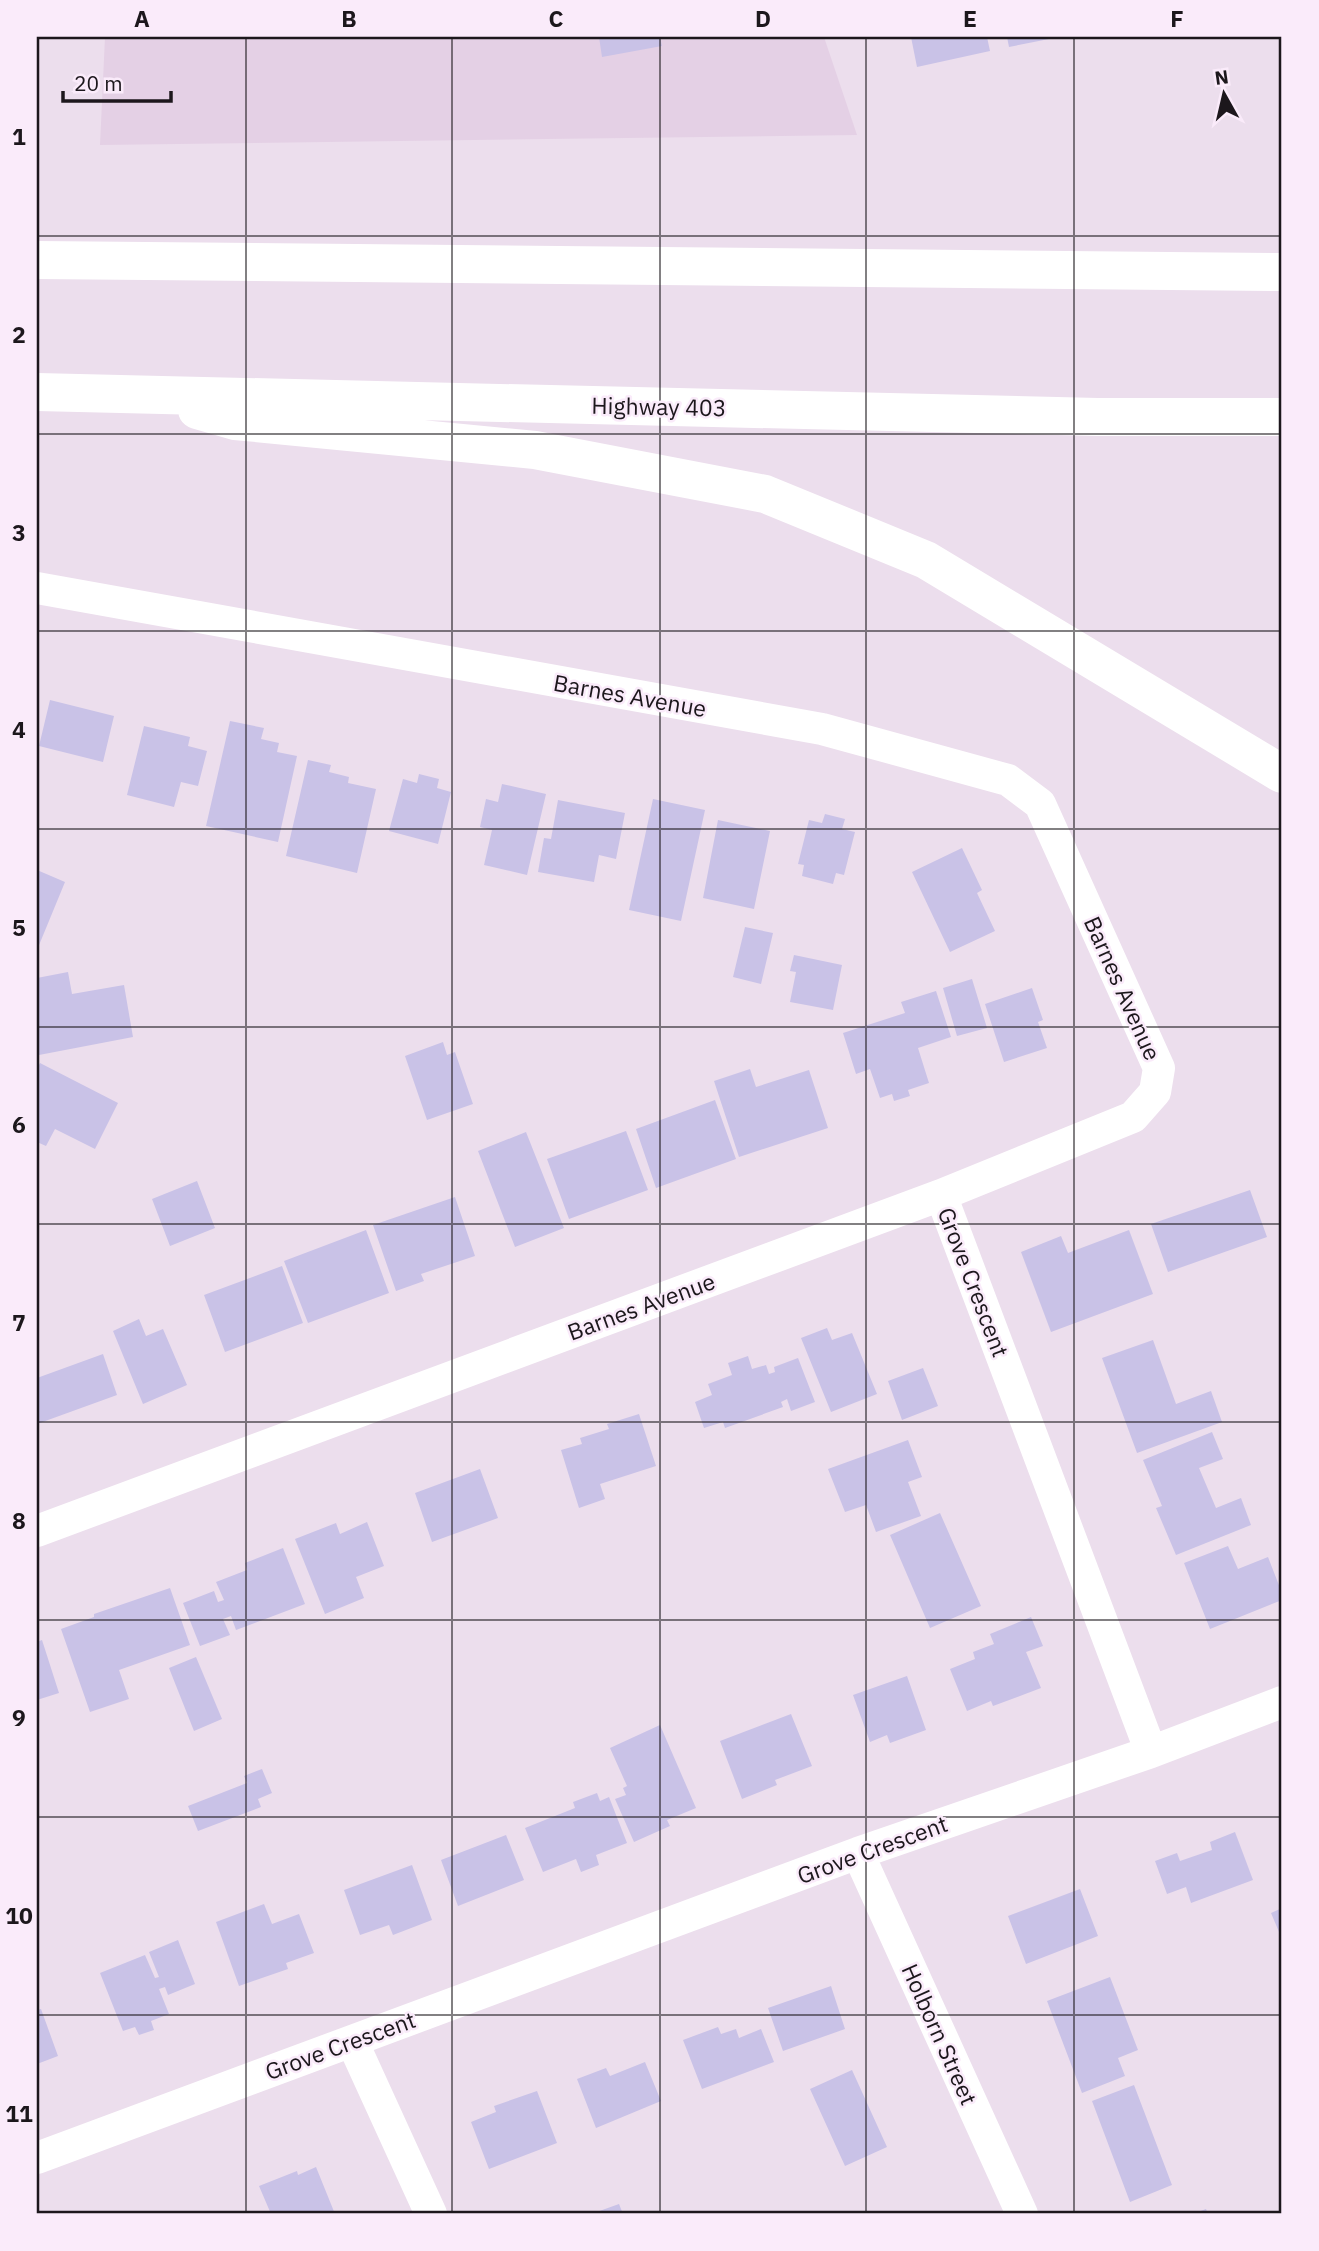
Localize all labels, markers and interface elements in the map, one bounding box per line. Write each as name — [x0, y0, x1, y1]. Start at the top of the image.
text: A — [134, 3, 150, 33]
text: B — [341, 3, 357, 33]
text: C — [549, 3, 564, 33]
text: D — [755, 3, 771, 33]
text: E — [963, 3, 977, 33]
text: F — [1170, 3, 1184, 33]
scale bar — [63, 60, 172, 104]
north arrow — [1190, 60, 1260, 130]
text: N — [1213, 64, 1230, 90]
text: 20 m — [74, 69, 123, 97]
text: 1 — [12, 121, 26, 151]
text: 2 — [12, 319, 26, 349]
street label: Highway 403 — [591, 390, 727, 422]
text: 3 — [12, 517, 26, 547]
street label: Barnes Avenue — [551, 667, 709, 723]
text: 4 — [12, 714, 26, 744]
street label: Barnes Avenue — [1078, 911, 1168, 1065]
text: 5 — [12, 912, 26, 942]
text: 6 — [12, 1109, 26, 1139]
street label: Grove Crescent — [932, 1203, 1016, 1361]
street label: Barnes Avenue — [563, 1265, 719, 1347]
text: 7 — [12, 1307, 26, 1337]
text: 8 — [12, 1505, 26, 1535]
text: 9 — [12, 1702, 26, 1732]
street label: Grove Crescent — [793, 1808, 951, 1890]
text: 10 — [5, 1900, 33, 1930]
street label: Holborn Street — [895, 1959, 985, 2109]
street label: Grove Crescent — [261, 2004, 419, 2086]
text: 11 — [5, 2098, 33, 2128]

